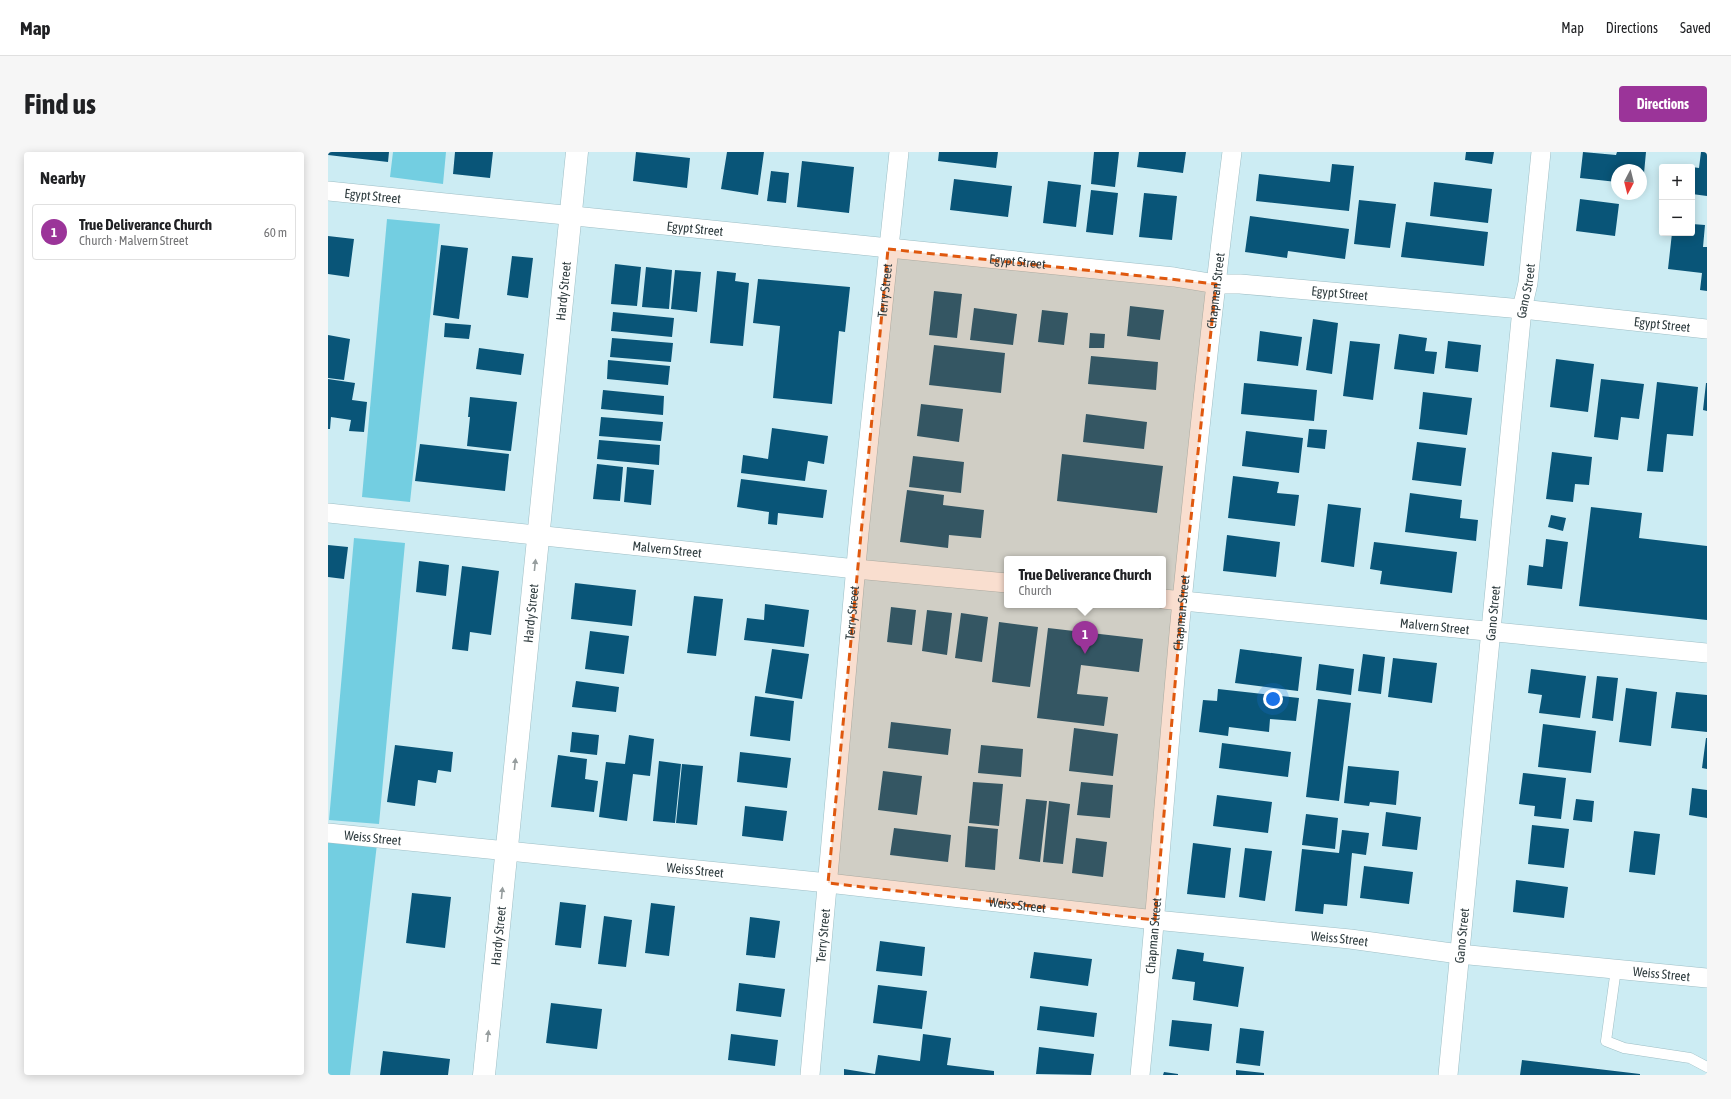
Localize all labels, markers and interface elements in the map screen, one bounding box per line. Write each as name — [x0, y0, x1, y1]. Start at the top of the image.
text: Map — [20, 17, 51, 39]
text: Map — [1561, 20, 1584, 36]
text: Directions — [1606, 20, 1658, 36]
text: Saved — [1680, 20, 1711, 36]
button: Directions — [1619, 86, 1707, 122]
text: Find us — [24, 88, 96, 120]
north arrow — [1611, 164, 1647, 200]
map controls — [1659, 164, 1695, 236]
button: + — [1659, 164, 1695, 200]
text: Nearby — [40, 168, 86, 188]
street label: Egypt Street — [344, 186, 402, 206]
button: − — [1659, 200, 1695, 236]
text: True Deliverance Church — [79, 216, 212, 233]
street label: Egypt Street — [666, 218, 724, 239]
text: 1 — [51, 225, 57, 240]
text: 60 m — [264, 225, 287, 240]
text: Church · Malvern Street — [79, 233, 188, 248]
street label: Egypt Street — [988, 251, 1047, 272]
street label: Chapman Street — [1204, 252, 1228, 330]
street label: Hardy Street — [553, 261, 574, 321]
street label: Terry Street — [875, 263, 895, 318]
street label: Gano Street — [1514, 263, 1538, 319]
street label: Egypt Street — [1311, 283, 1369, 303]
street label: Egypt Street — [1633, 314, 1691, 335]
street label: Malvern Street — [632, 538, 703, 561]
popup — [1004, 556, 1166, 608]
one-way arrow — [532, 559, 538, 571]
text: True Deliverance Church — [1018, 566, 1152, 583]
street label: Chapman Street — [1170, 574, 1193, 652]
street label: Hardy Street — [521, 583, 541, 644]
text: Church — [1018, 583, 1052, 598]
street label: Gano Street — [1483, 584, 1503, 642]
street label: Terry Street — [842, 585, 862, 641]
street label: Malvern Street — [1399, 616, 1470, 637]
pin: 1 — [1072, 621, 1098, 654]
your location — [1263, 689, 1283, 709]
one-way arrow — [512, 758, 518, 770]
street label: Weiss Street — [343, 828, 402, 848]
street label: Weiss Street — [666, 860, 725, 881]
one-way arrow — [499, 887, 505, 899]
street label: Weiss Street — [988, 894, 1047, 916]
street label: Chapman Street — [1143, 897, 1164, 974]
street label: Hardy Street — [488, 905, 509, 966]
street label: Gano Street — [1452, 907, 1472, 964]
street label: Terry Street — [813, 908, 833, 963]
street label: Weiss Street — [1310, 928, 1369, 949]
street label: Weiss Street — [1632, 964, 1691, 984]
one-way arrow — [484, 1030, 491, 1042]

